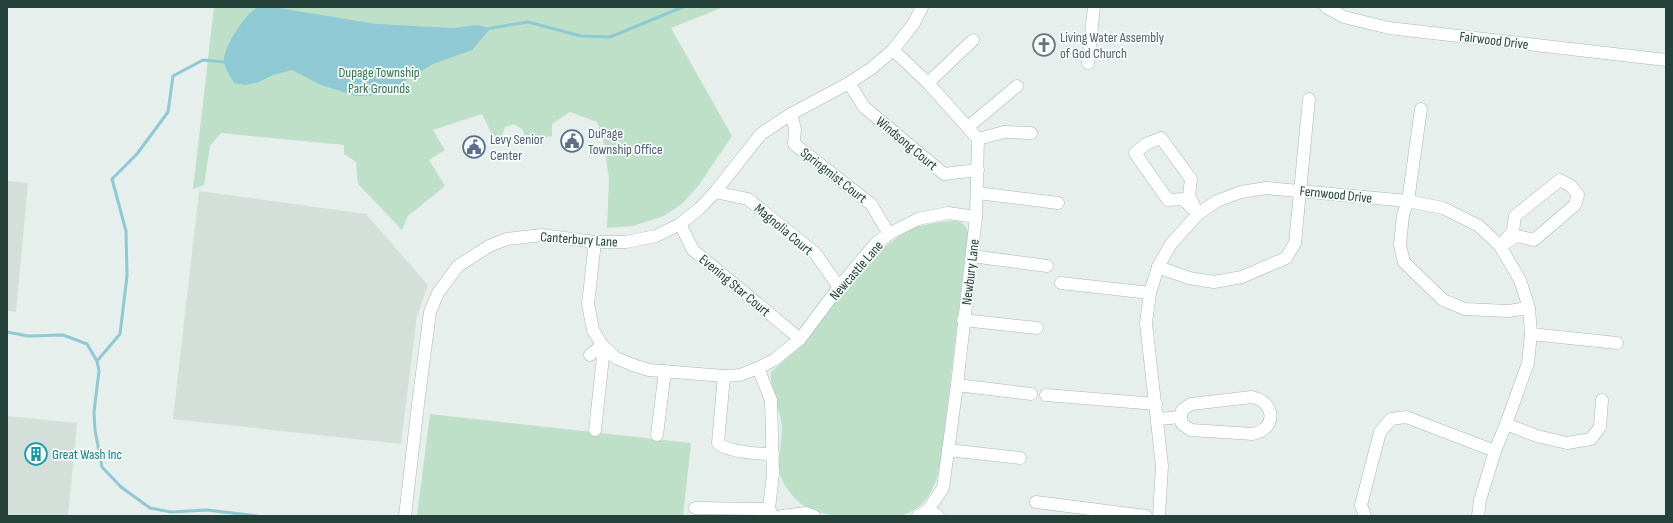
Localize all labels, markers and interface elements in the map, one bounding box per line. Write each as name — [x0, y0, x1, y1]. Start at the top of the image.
street label: Fairwood Drive — [1459, 28, 1529, 53]
place label: Living Water Assembly of God Church — [1060, 29, 1165, 62]
church icon: Living Water Assembly of God Church — [1031, 32, 1057, 58]
park label: Dupage Township Park Grounds — [338, 64, 420, 97]
street label: Windsong Court — [872, 113, 941, 174]
place label: DuPage Township Office — [588, 125, 663, 158]
public building icon: DuPage Township Office — [559, 128, 585, 154]
place label: Levy Senior Center — [490, 131, 544, 164]
public building icon: Levy Senior Center — [461, 134, 487, 160]
street label: Springmist Court — [797, 144, 870, 207]
street label: Fernwood Drive — [1299, 182, 1373, 207]
street label: Magnolia Court — [751, 200, 816, 259]
street label: Canterbury Lane — [540, 228, 618, 251]
street label: Newcastle Lane — [826, 237, 887, 304]
street label: Newbury Lane — [958, 238, 983, 306]
street label: Evening Star Court — [696, 251, 774, 320]
building icon: Great Wash Inc — [23, 441, 49, 467]
place label: Great Wash Inc — [52, 446, 122, 463]

